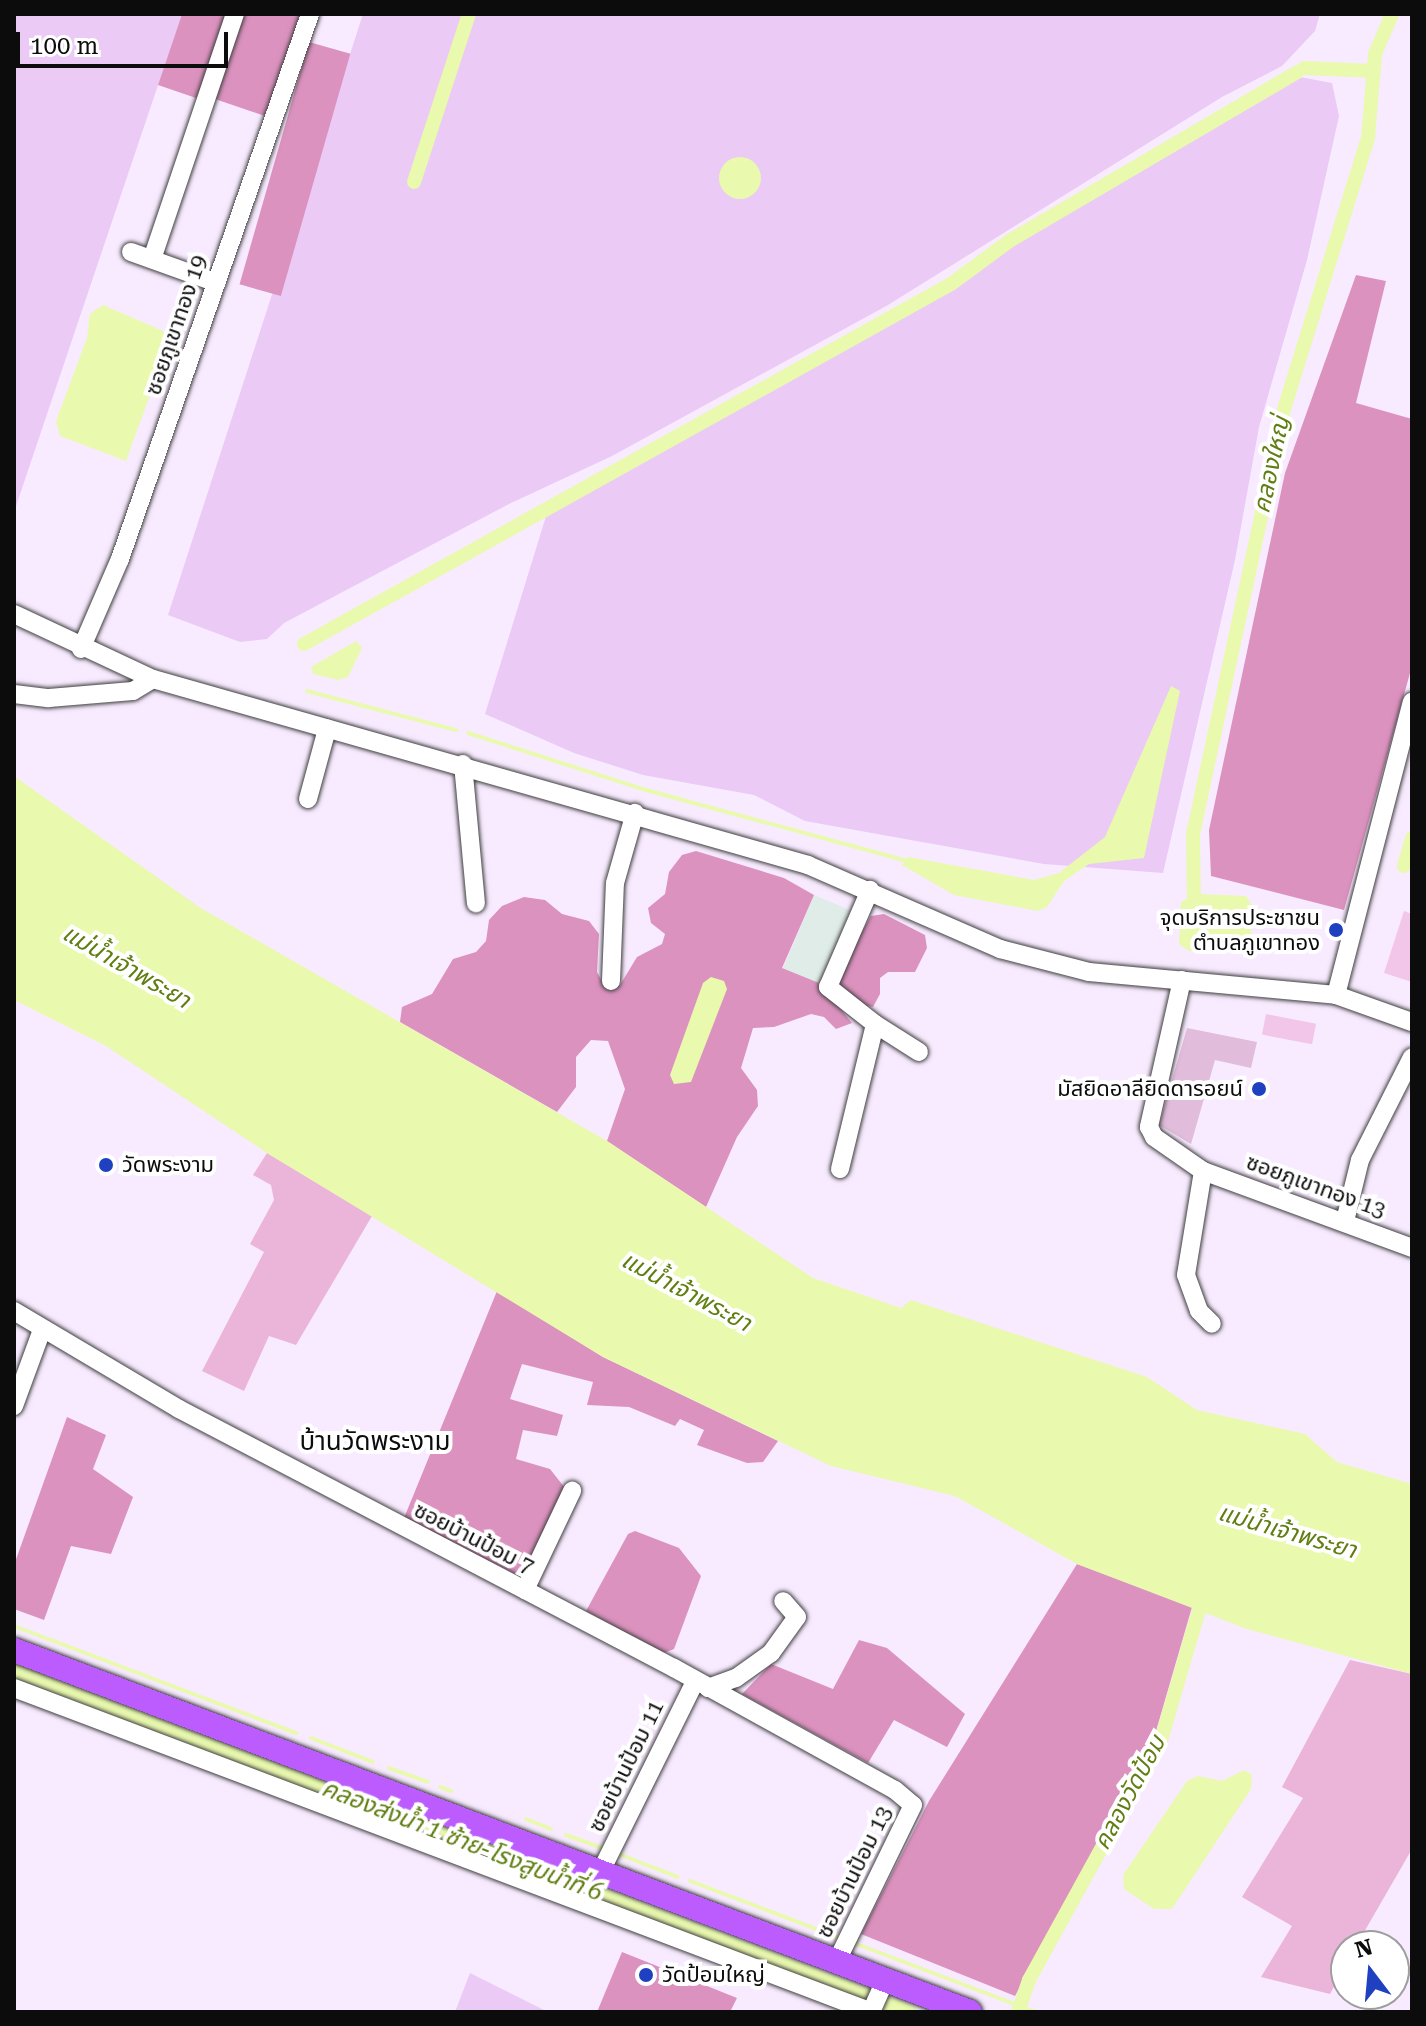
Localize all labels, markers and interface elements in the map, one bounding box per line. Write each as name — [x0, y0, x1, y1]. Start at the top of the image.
scale bar — [20, 16, 232, 66]
text: 100 m — [30, 32, 98, 60]
street label: ซอยภูเขาทอง 19 — [140, 251, 212, 399]
water label: คลองใหญ่ — [1248, 414, 1296, 516]
place label: จุดบริการประชาชน ตำบลภูเขาทอง — [1160, 904, 1320, 956]
water label: แม่น้ำเจ้าพระยา — [57, 919, 195, 1015]
marker: จุดบริการประชาชน ตำบลภูเขาทอง — [1327, 921, 1345, 939]
place label: มัสยิดอาลียิดดารอยน์ — [1057, 1076, 1243, 1102]
marker: มัสยิดอาลียิดดารอยน์ — [1250, 1080, 1268, 1098]
street label: ซอยภูเขาทอง 13 — [1243, 1149, 1389, 1223]
place label: วัดพระงาม — [122, 1152, 214, 1178]
marker: วัดพระงาม — [97, 1156, 115, 1174]
water label: แม่น้ำเจ้าพระยา — [616, 1246, 756, 1338]
district label: บ้านวัดพระงาม — [299, 1426, 451, 1458]
street label: ซอยบ้านป้อม 7 — [410, 1497, 538, 1579]
water label: แม่น้ำเจ้าพระยา — [1215, 1499, 1359, 1565]
street label: ซอยบ้านป้อม 11 — [583, 1696, 669, 1836]
water label: คลองวัดป้อม — [1088, 1731, 1172, 1855]
water label: คลองส่งน้ำ 1 ซ้าย-โรงสูบน้ำที่ 6 — [318, 1774, 606, 1908]
street label: ซอยบ้านป้อม 13 — [811, 1802, 897, 1942]
north arrow — [1330, 1930, 1410, 2010]
text: N — [1352, 1934, 1375, 1963]
place label: วัดป้อมใหญ่ — [662, 1962, 765, 1988]
marker: วัดป้อมใหญ่ — [637, 1966, 655, 1984]

